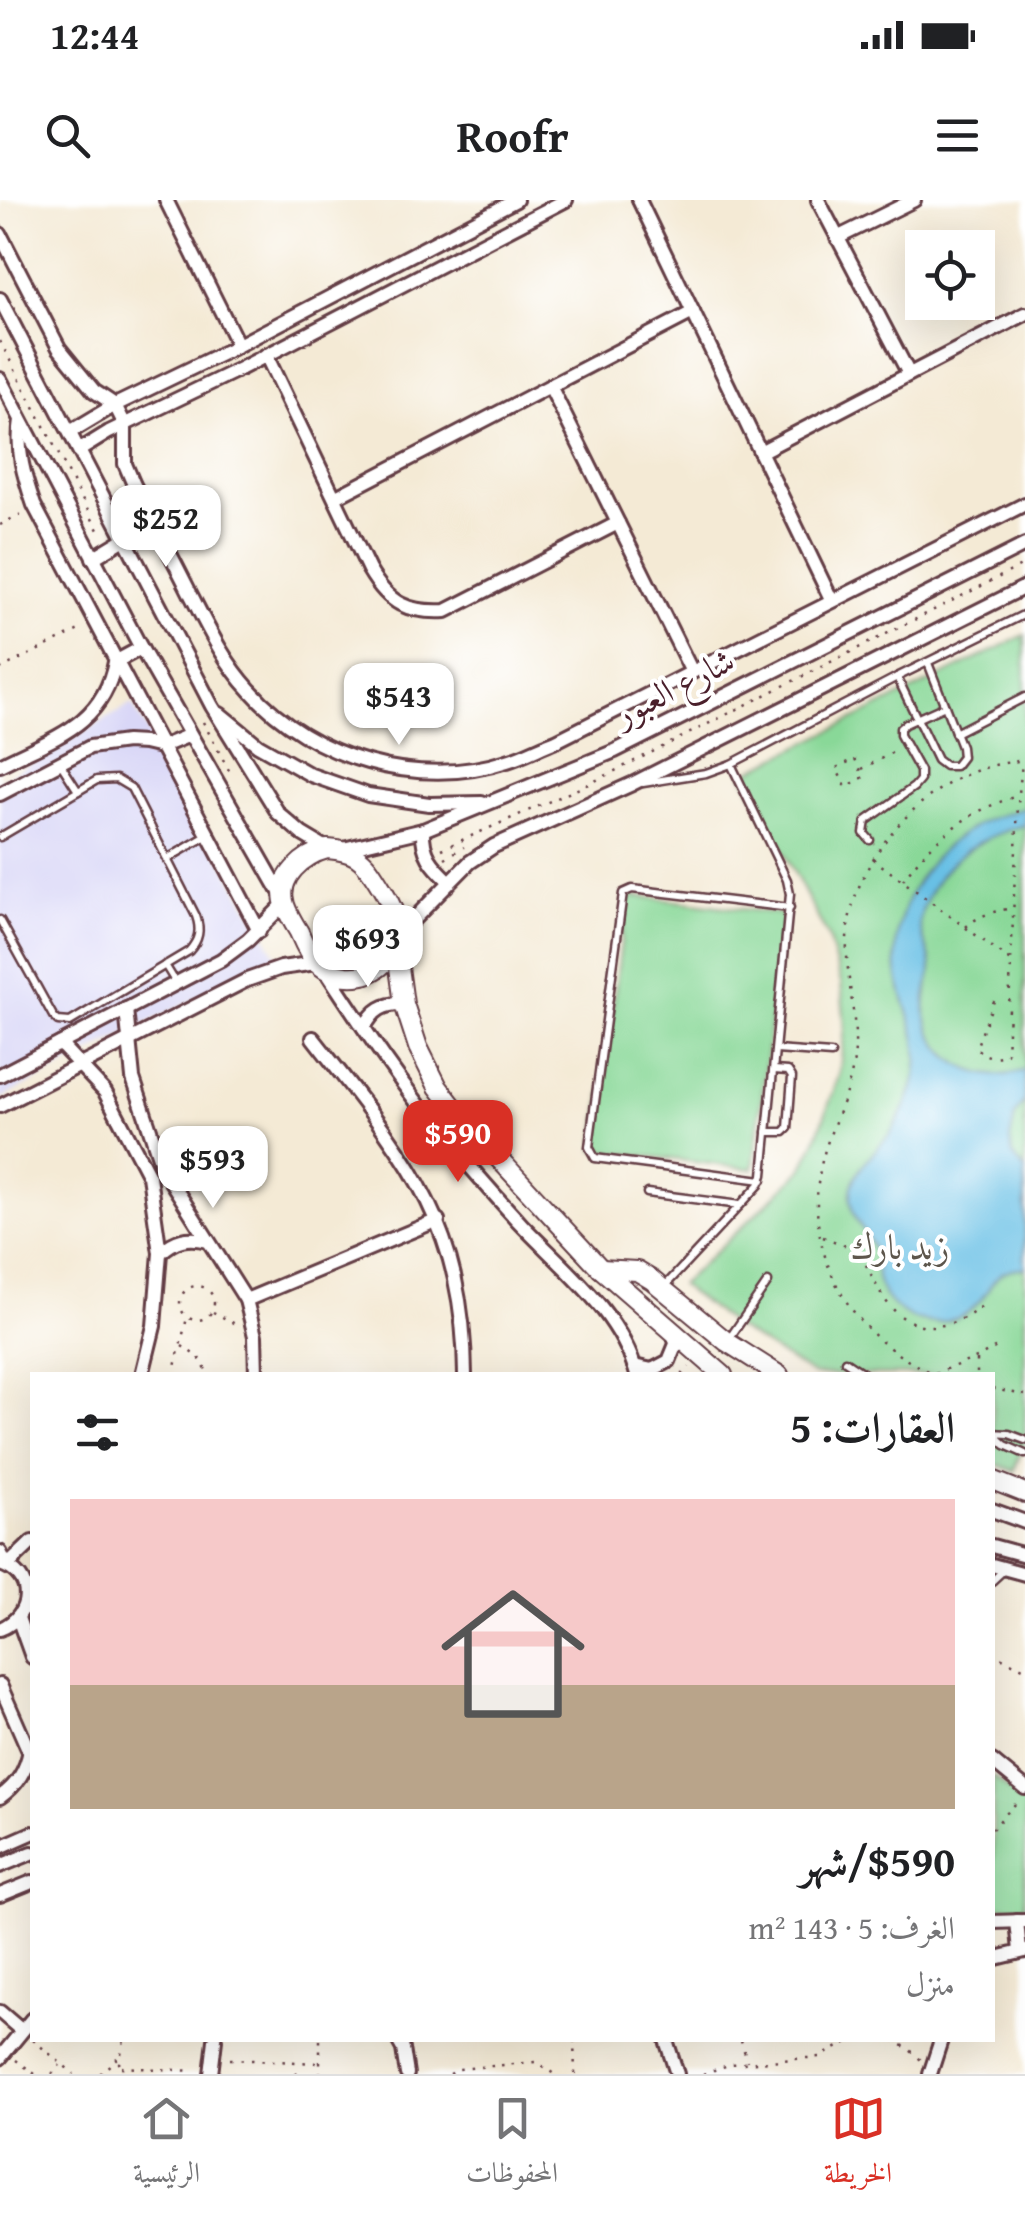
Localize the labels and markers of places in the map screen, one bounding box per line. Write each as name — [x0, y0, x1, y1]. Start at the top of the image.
pin: $252 — [107, 485, 225, 570]
pin: $543 — [340, 663, 458, 748]
pin: $693 — [309, 905, 427, 990]
pin: $590 — [399, 1100, 517, 1185]
pin: $593 — [154, 1126, 272, 1211]

